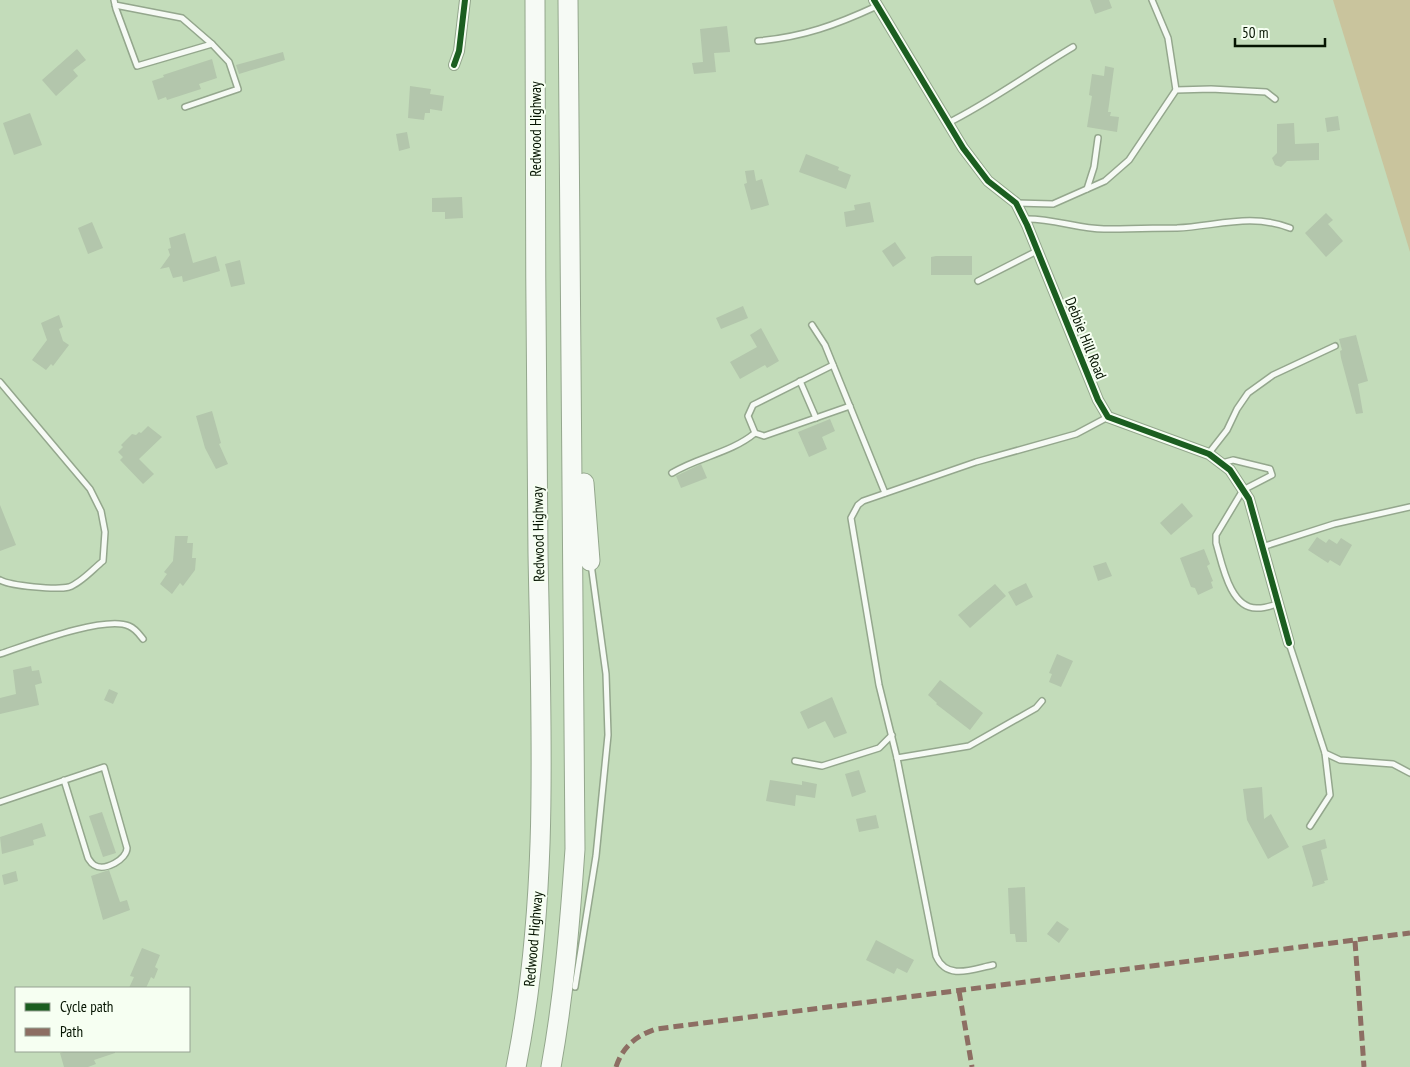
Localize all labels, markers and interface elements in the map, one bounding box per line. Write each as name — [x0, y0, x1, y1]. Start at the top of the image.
scale bar — [1235, 15, 1325, 47]
text: 50 m — [1242, 23, 1268, 42]
street label: Redwood Highway — [526, 81, 545, 177]
street label: Debbie Hill Road — [1061, 294, 1111, 382]
street label: Redwood Highway — [528, 486, 548, 582]
street label: Redwood Highway — [519, 890, 547, 987]
legend — [15, 987, 190, 1052]
text: Cycle path — [60, 997, 113, 1016]
text: Path — [60, 1022, 83, 1041]

